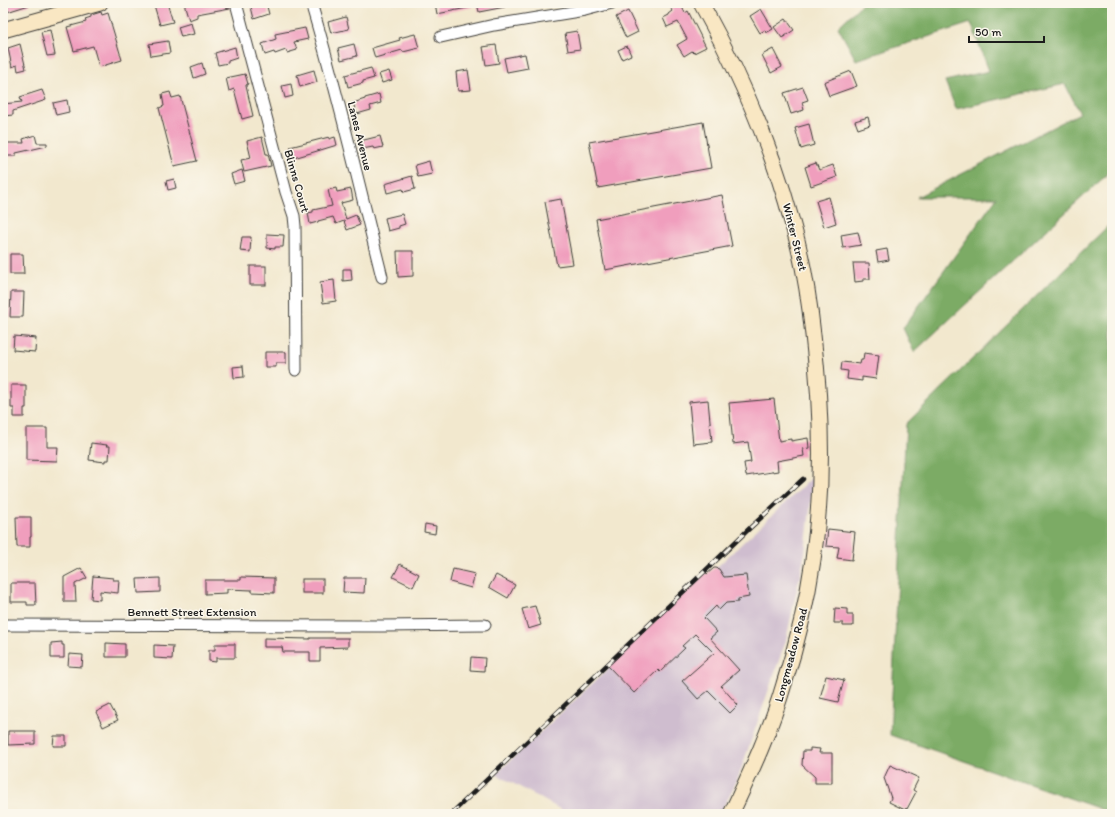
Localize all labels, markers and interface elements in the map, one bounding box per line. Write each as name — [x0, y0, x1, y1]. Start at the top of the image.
scale bar — [969, 18, 1044, 44]
text: 50 m — [975, 25, 1001, 39]
street label: Lanes Avenue — [345, 100, 375, 172]
street label: Blinns Court — [281, 148, 313, 215]
street label: Winter Street — [780, 202, 810, 273]
street label: Bennett Street Extension — [128, 605, 257, 619]
street label: Longmeadow Road — [772, 606, 810, 704]

